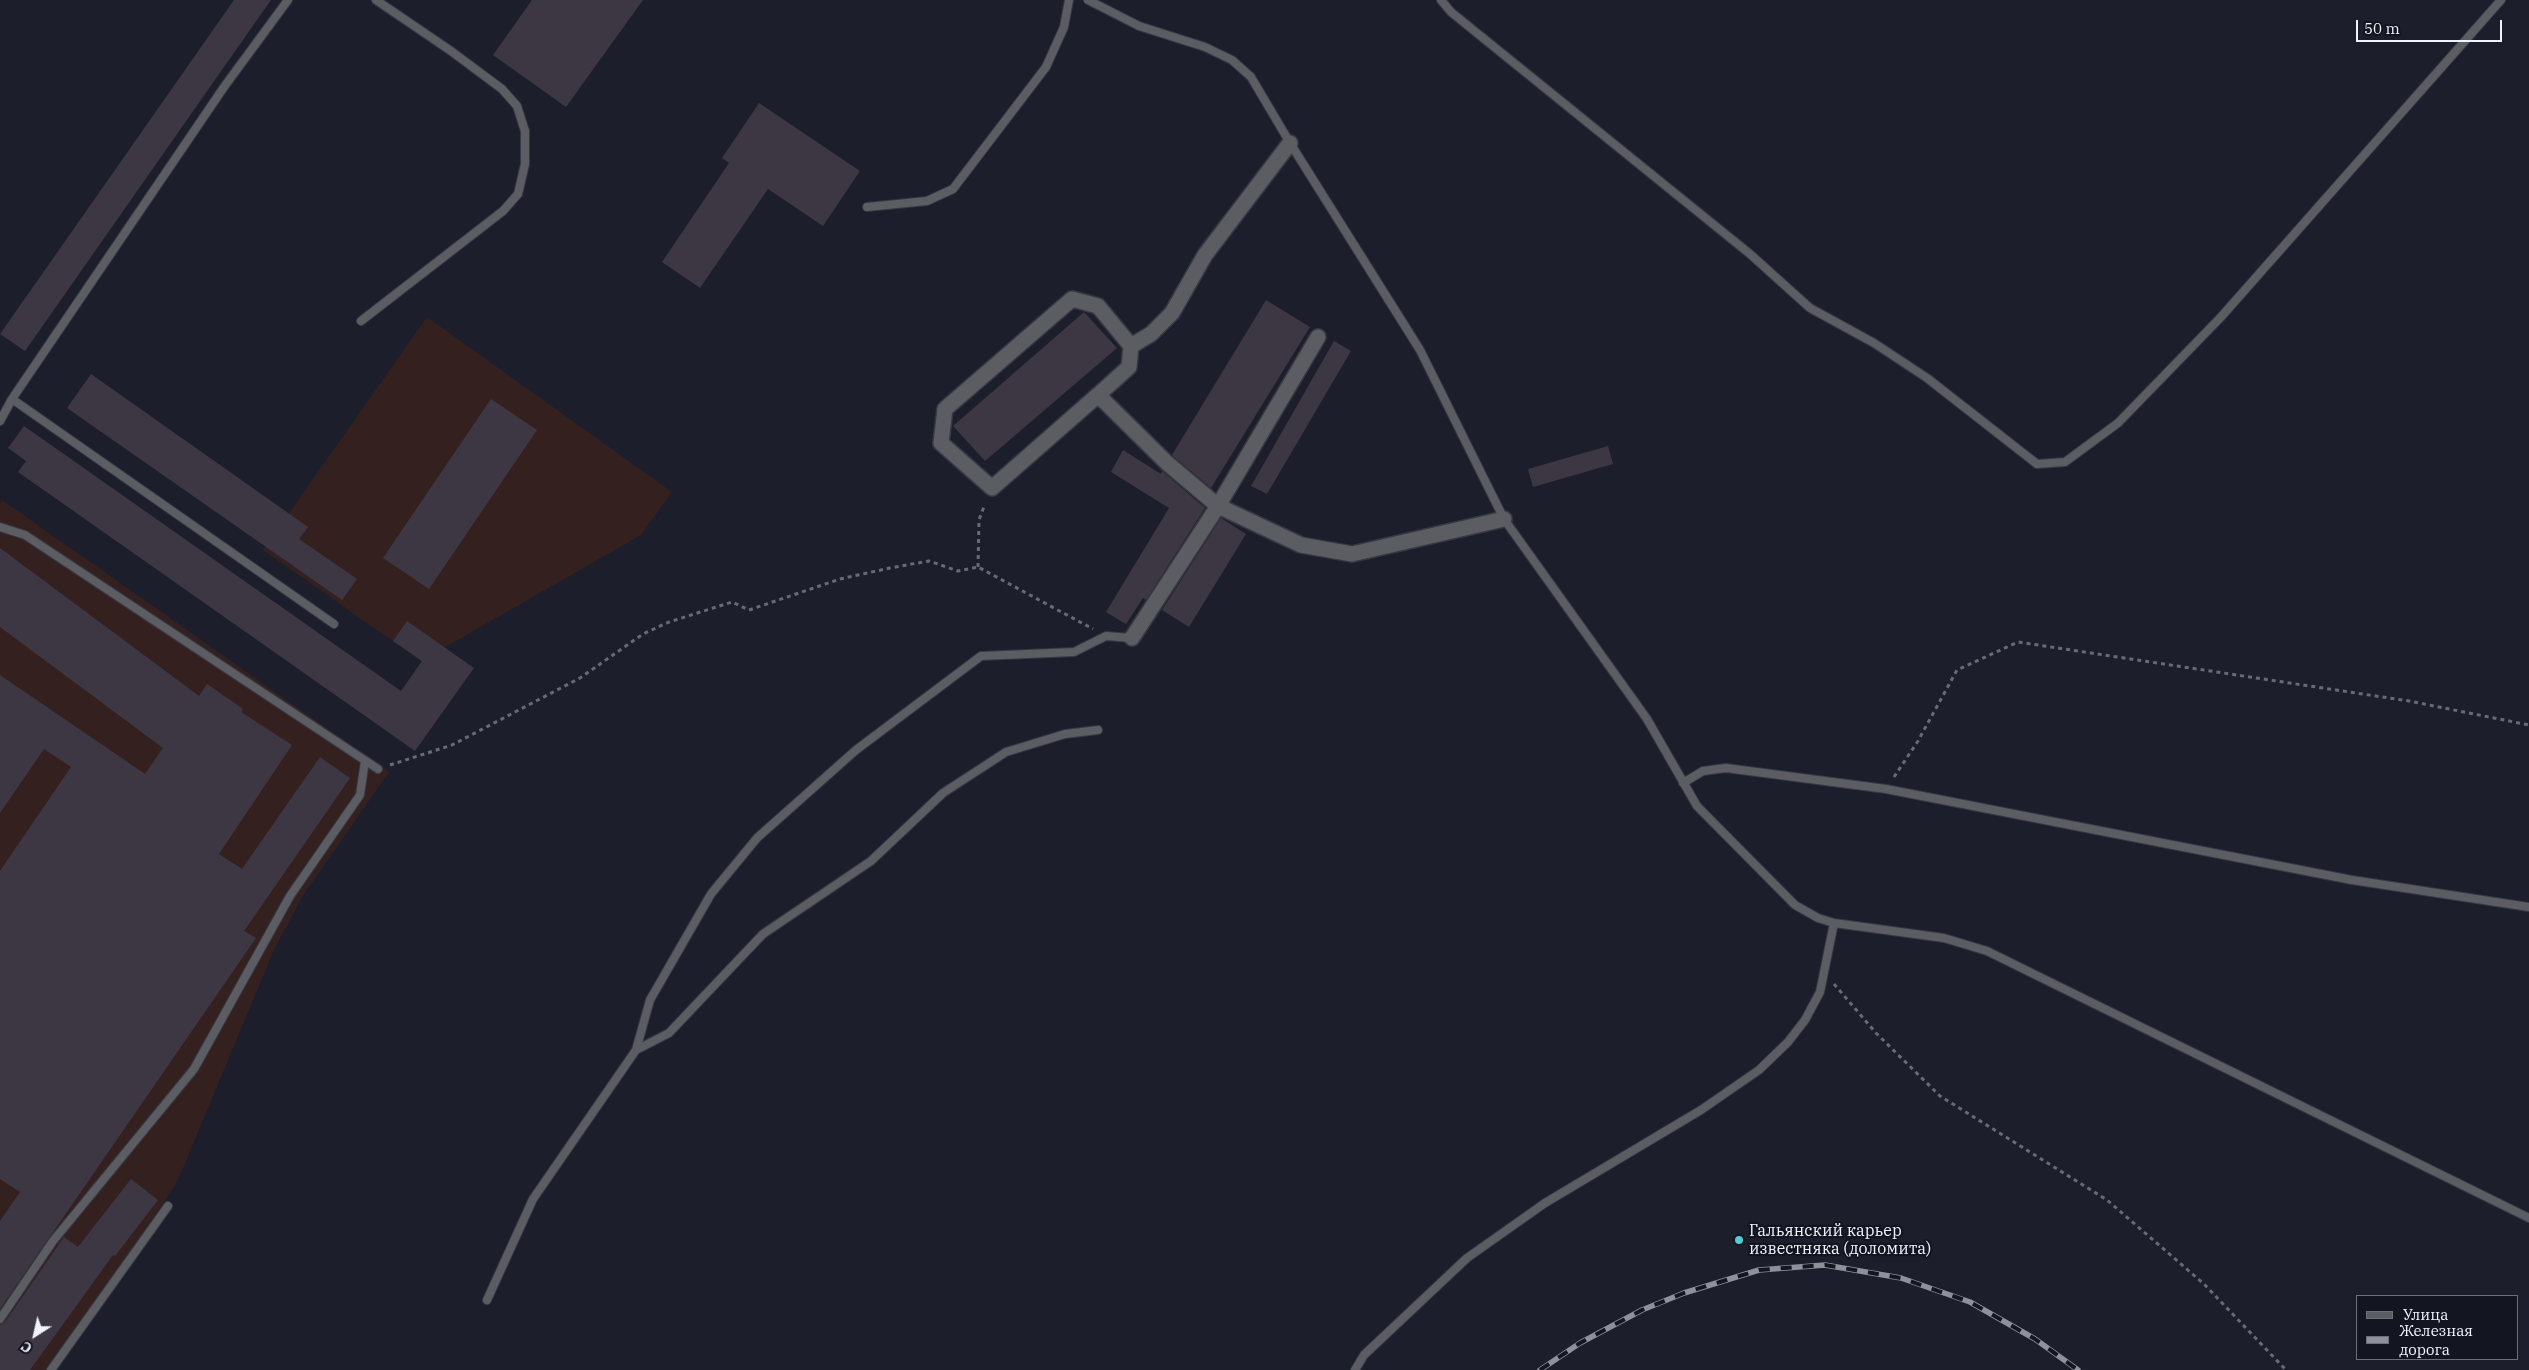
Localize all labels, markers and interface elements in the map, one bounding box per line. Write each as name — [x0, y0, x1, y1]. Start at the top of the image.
scale bar — [2359, 10, 2505, 42]
text: 50 m — [2364, 19, 2400, 38]
place label: Гальянский карьер известняка (доломита) — [1749, 1221, 1931, 1259]
marker: Гальянский карьер известняка (доломита) — [1733, 1234, 1745, 1246]
legend — [2356, 1295, 2519, 1360]
text: Улица — [2403, 1305, 2448, 1324]
north arrow — [10, 1310, 60, 1360]
text: Железная дорога — [2399, 1321, 2473, 1359]
text: С — [17, 1337, 35, 1357]

